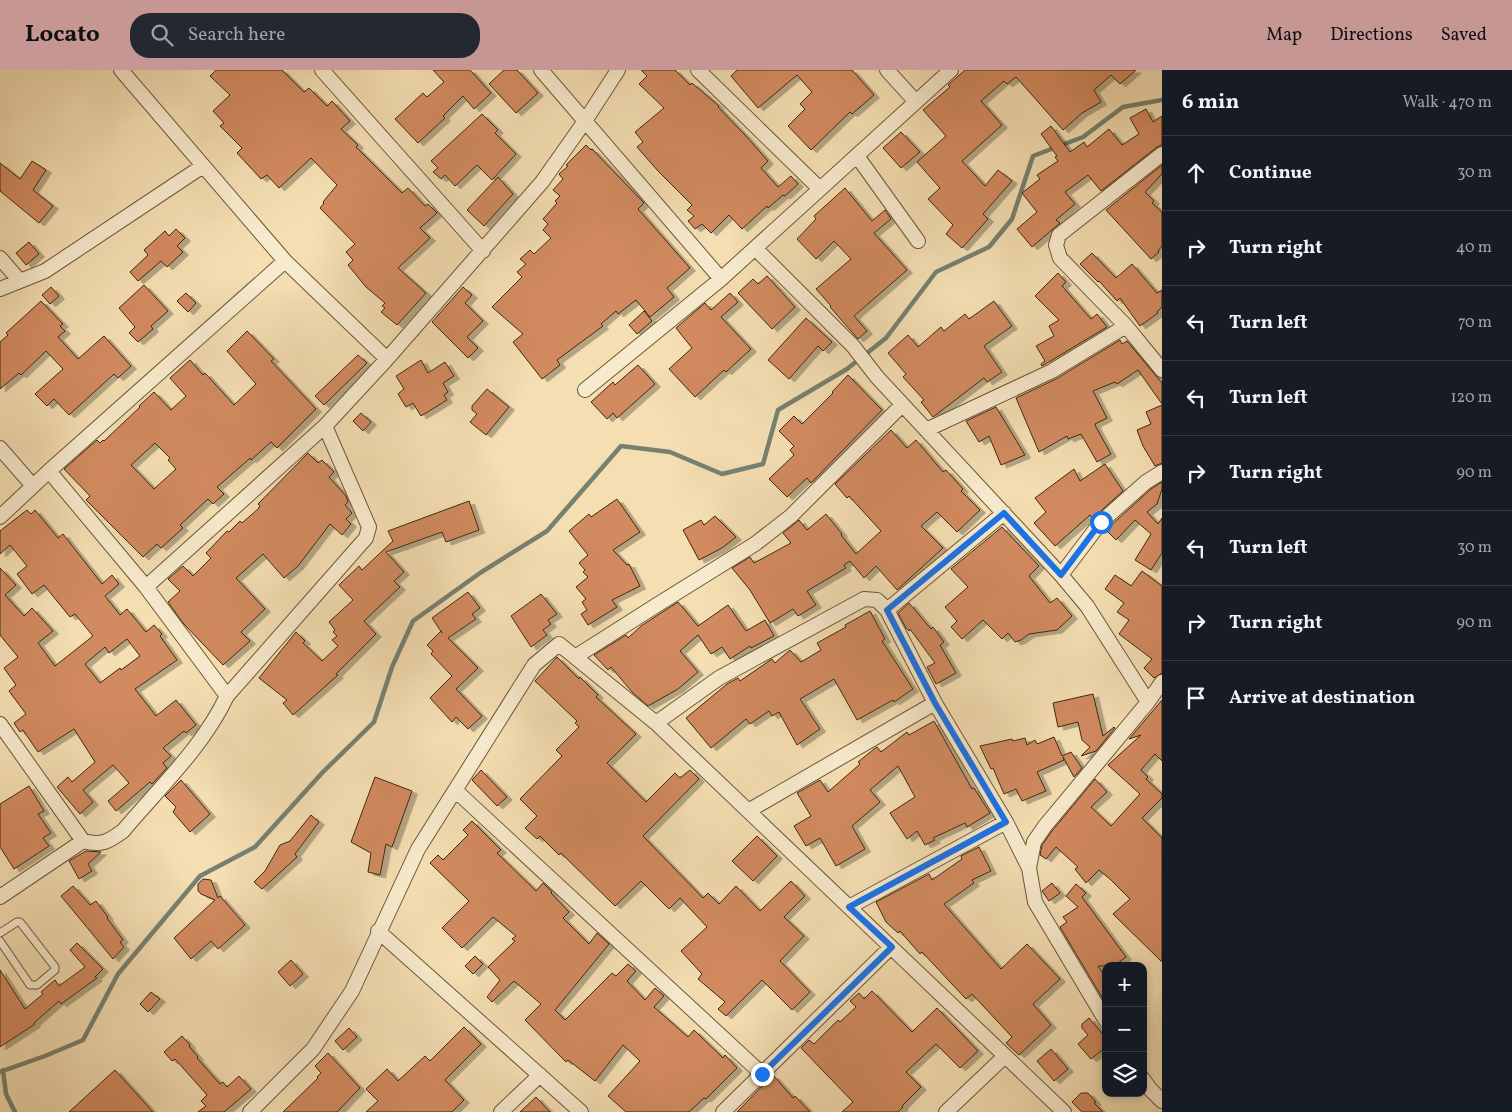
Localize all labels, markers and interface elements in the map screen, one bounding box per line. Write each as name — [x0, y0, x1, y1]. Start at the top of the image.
search box — [130, 13, 480, 58]
text: Locato — [25, 18, 100, 52]
icon: search — [148, 21, 176, 49]
text: Search here — [188, 22, 285, 48]
text: Map — [1266, 23, 1302, 48]
text: Directions — [1330, 23, 1413, 48]
text: Saved — [1441, 23, 1487, 48]
text: 6 min — [1182, 88, 1239, 117]
text: Walk · 470 m — [1402, 92, 1492, 114]
icon: ahead — [1182, 159, 1210, 187]
text: Continue — [1229, 160, 1312, 186]
text: 30 m — [1457, 162, 1492, 184]
icon: right — [1182, 234, 1210, 262]
text: Turn right — [1229, 235, 1322, 261]
text: 40 m — [1456, 237, 1492, 259]
icon: left — [1182, 309, 1210, 337]
text: Turn left — [1229, 310, 1308, 336]
text: 70 m — [1458, 312, 1492, 334]
icon: left — [1182, 384, 1210, 412]
text: Turn left — [1229, 385, 1308, 411]
text: 120 m — [1450, 387, 1492, 409]
icon: right — [1182, 459, 1210, 487]
text: Turn right — [1229, 460, 1322, 486]
text: 90 m — [1456, 462, 1492, 484]
route start — [1090, 511, 1113, 534]
icon: left — [1182, 534, 1210, 562]
text: Turn left — [1229, 535, 1308, 561]
text: 30 m — [1457, 537, 1492, 559]
icon: right — [1182, 609, 1210, 637]
text: Turn right — [1229, 610, 1322, 636]
text: 90 m — [1456, 612, 1492, 634]
icon: arrive — [1182, 684, 1210, 712]
text: Arrive at destination — [1229, 685, 1415, 711]
map controls — [1102, 962, 1147, 1097]
button: + — [1102, 962, 1147, 1007]
button: − — [1102, 1007, 1147, 1052]
button: layers — [1102, 1052, 1147, 1097]
route end — [751, 1063, 774, 1086]

